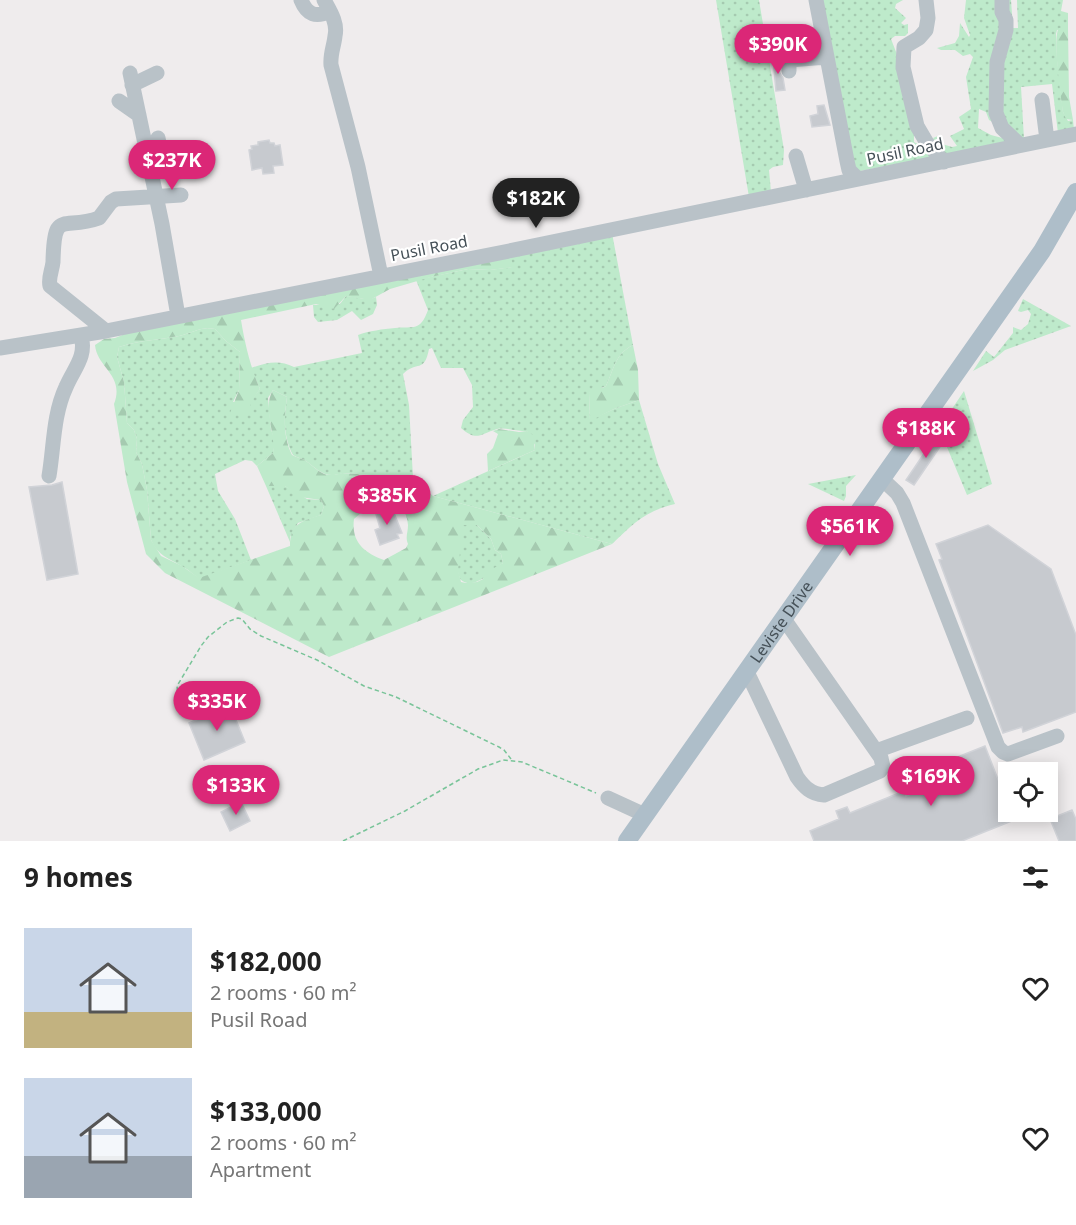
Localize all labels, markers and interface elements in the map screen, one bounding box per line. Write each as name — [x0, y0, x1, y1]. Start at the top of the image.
pin: $390K — [736, 24, 820, 75]
text: $390K — [748, 30, 808, 57]
street label: Pusil Road — [865, 132, 945, 170]
pin: $237K — [130, 140, 214, 191]
text: $237K — [142, 146, 202, 173]
pin: $182K — [494, 178, 578, 229]
text: $182K — [506, 184, 566, 211]
street label: Pusil Road — [389, 230, 469, 266]
pin: $188K — [884, 408, 968, 459]
text: $188K — [896, 414, 956, 441]
pin: $385K — [345, 475, 429, 526]
text: $385K — [357, 481, 417, 508]
pin: $561K — [808, 506, 892, 557]
text: $561K — [820, 512, 880, 539]
street label: Leviste Drive — [745, 576, 818, 667]
pin: $335K — [175, 681, 259, 732]
text: $335K — [187, 687, 247, 714]
pin: $169K — [889, 756, 973, 807]
text: $169K — [901, 762, 961, 789]
map controls — [998, 762, 1058, 822]
button: locate — [998, 762, 1058, 822]
pin: $133K — [194, 765, 278, 816]
text: $133K — [206, 771, 266, 798]
text: 9 homes — [24, 859, 133, 895]
icon: filters — [1019, 861, 1052, 894]
text: $182,000 — [210, 943, 322, 979]
icon: home — [72, 952, 144, 1024]
icon: heart — [1019, 972, 1052, 1005]
text: 2 rooms · 60 m² — [210, 979, 357, 1006]
text: Pusil Road — [210, 1006, 308, 1033]
text: $133,000 — [210, 1093, 322, 1129]
icon: home — [72, 1102, 144, 1174]
icon: heart — [1019, 1122, 1052, 1155]
text: 2 rooms · 60 m² — [210, 1129, 357, 1156]
text: Apartment — [210, 1156, 311, 1183]

